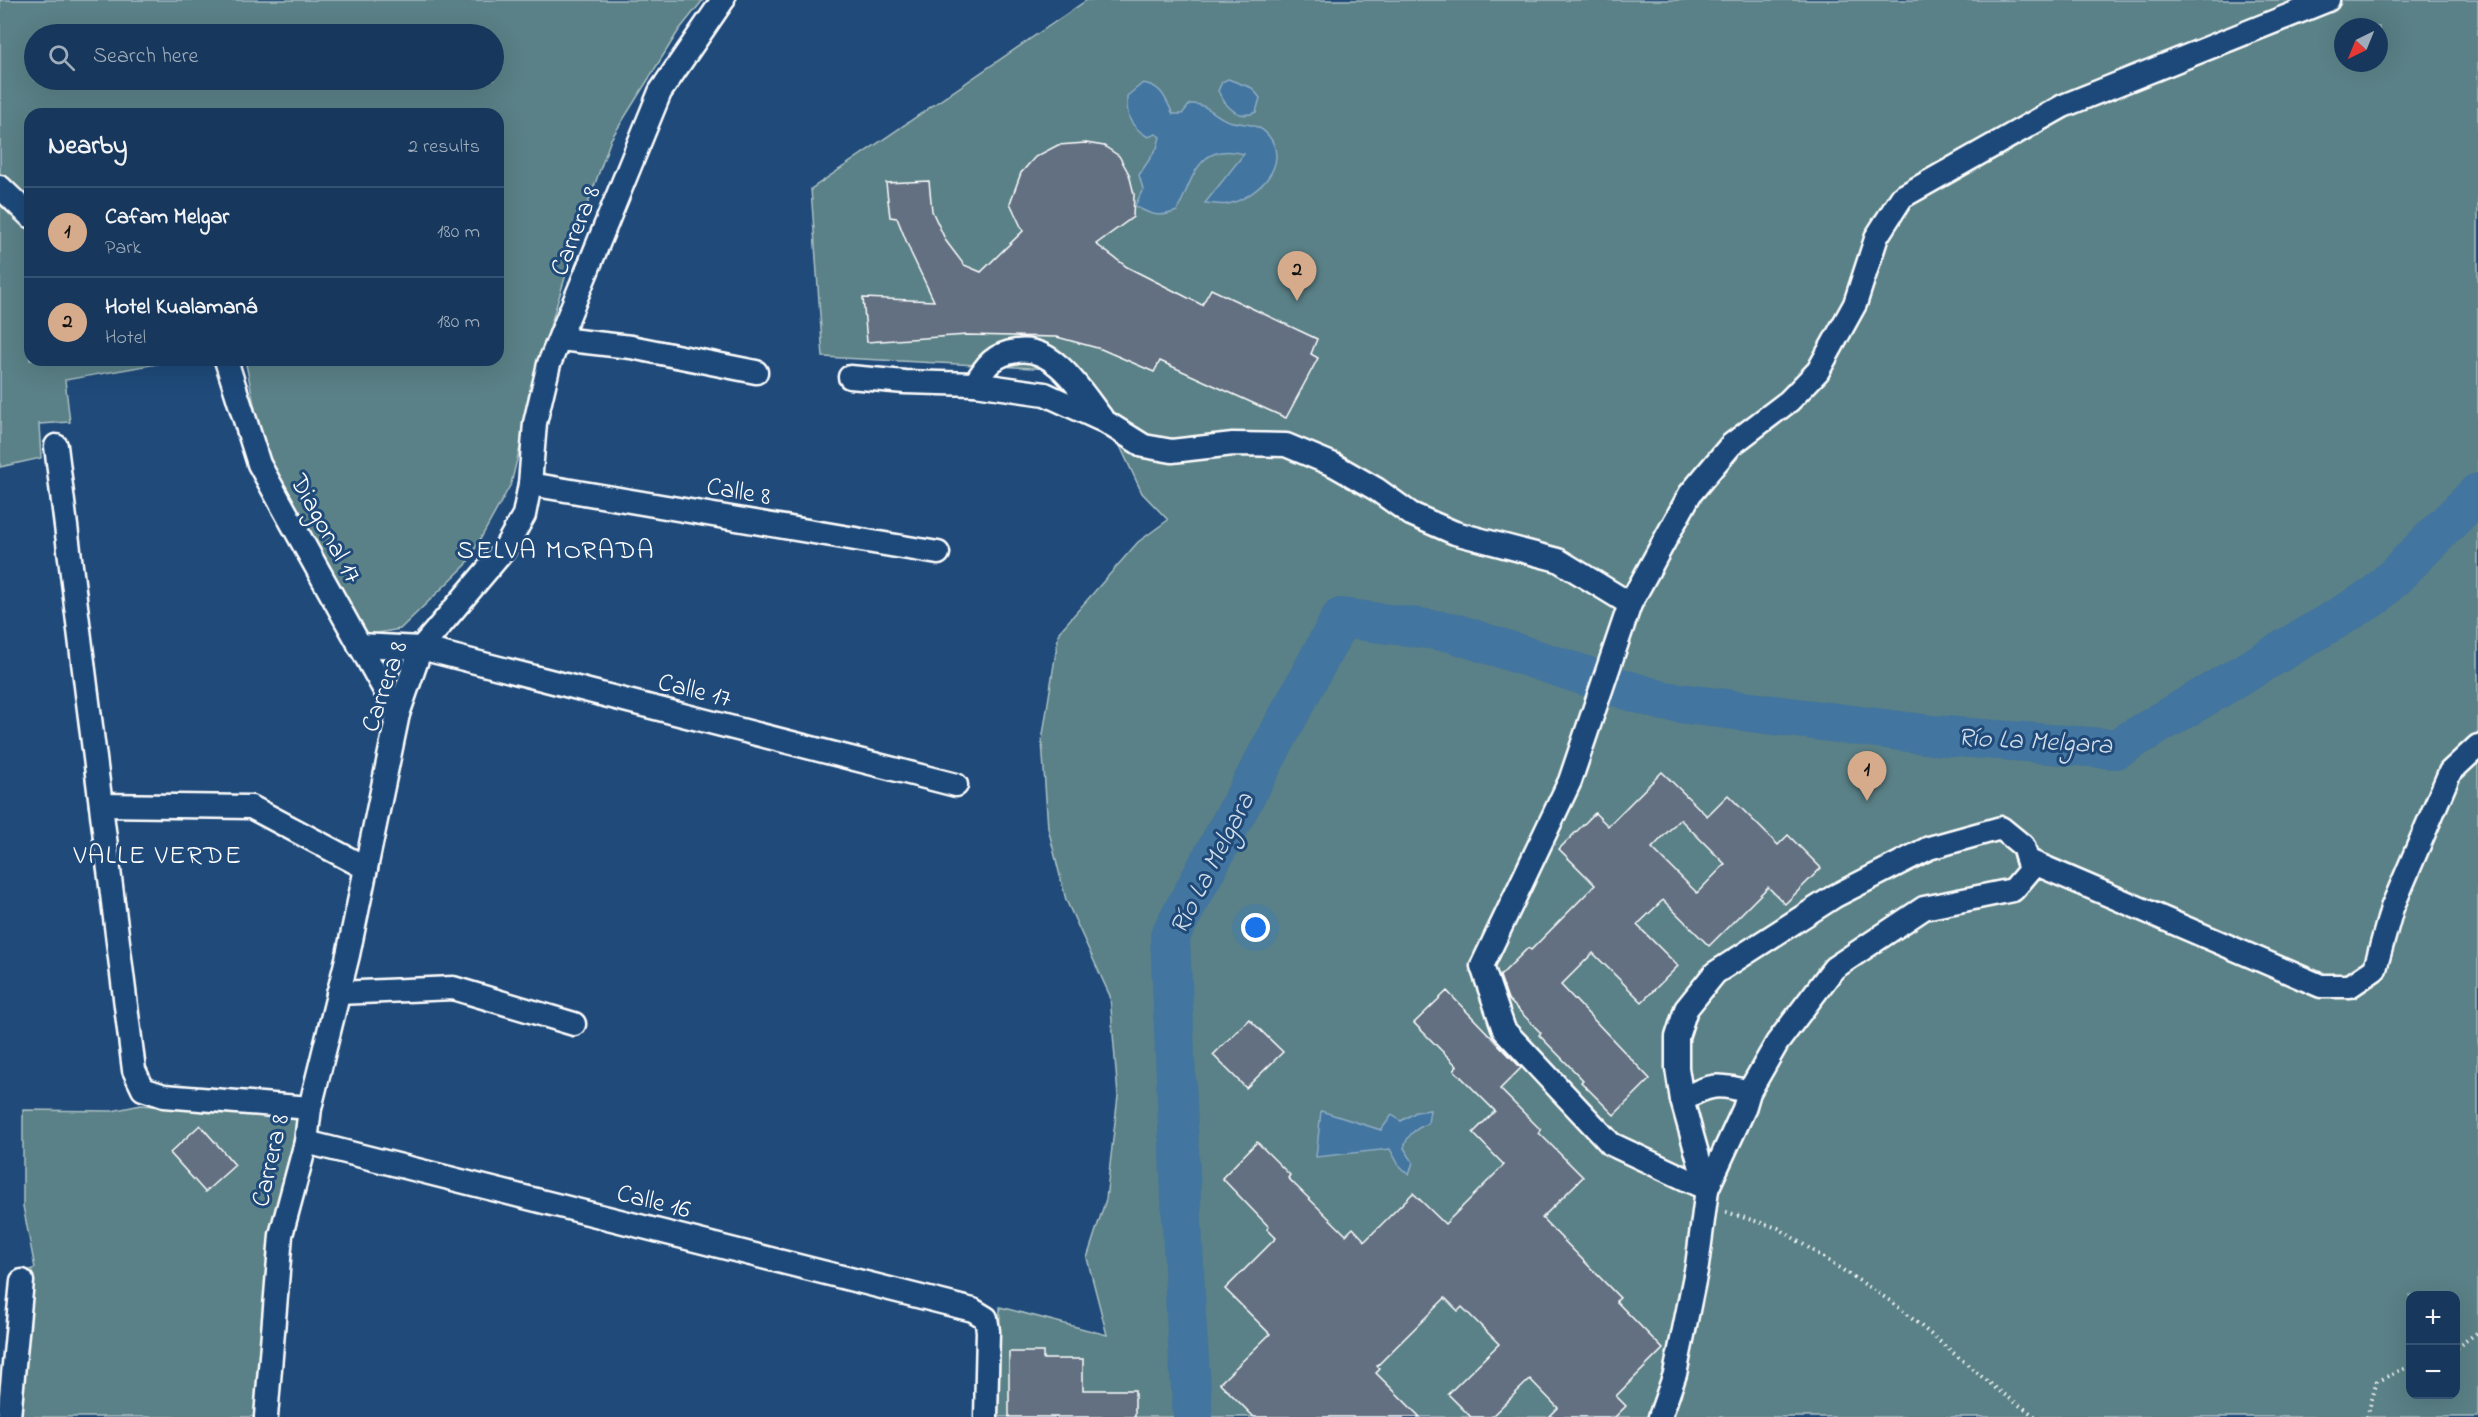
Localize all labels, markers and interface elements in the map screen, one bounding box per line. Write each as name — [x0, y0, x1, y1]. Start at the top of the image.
north arrow — [2334, 18, 2388, 72]
search box — [24, 24, 504, 90]
icon: search — [45, 41, 78, 74]
text: Search here — [93, 41, 198, 73]
text: Nearby — [48, 128, 127, 166]
text: 2 results — [408, 133, 480, 162]
street label: Carrera 8 — [541, 180, 612, 282]
text: Cafam Melgar — [105, 202, 229, 234]
text: 1 — [64, 218, 71, 247]
text: 180 m — [437, 218, 480, 247]
text: Park — [105, 234, 141, 263]
pin: 2 — [1278, 252, 1316, 301]
text: Hotel Kualamaná — [105, 292, 257, 324]
text: 2 — [63, 308, 72, 337]
text: 180 m — [437, 308, 480, 337]
text: Hotel — [105, 324, 146, 353]
street label: Diagonal 17 — [278, 467, 370, 591]
street label: Calle 8 — [703, 469, 774, 517]
district label: SELVA MORADA — [457, 532, 655, 571]
street label: Carrera 8 — [352, 636, 419, 738]
street label: Calle 17 — [654, 665, 735, 719]
water label: Río La Melgara — [1957, 719, 2114, 767]
pin: 1 — [1848, 752, 1886, 801]
water label: Río La Melgara — [1161, 786, 1267, 942]
district label: VALLE VERDE — [72, 837, 243, 876]
your location — [1241, 913, 1270, 942]
street label: Carrera 8 — [243, 1110, 301, 1211]
street label: Calle 16 — [612, 1175, 694, 1230]
map controls — [2406, 1291, 2460, 1399]
button: + — [2406, 1291, 2460, 1345]
button: − — [2406, 1345, 2460, 1399]

